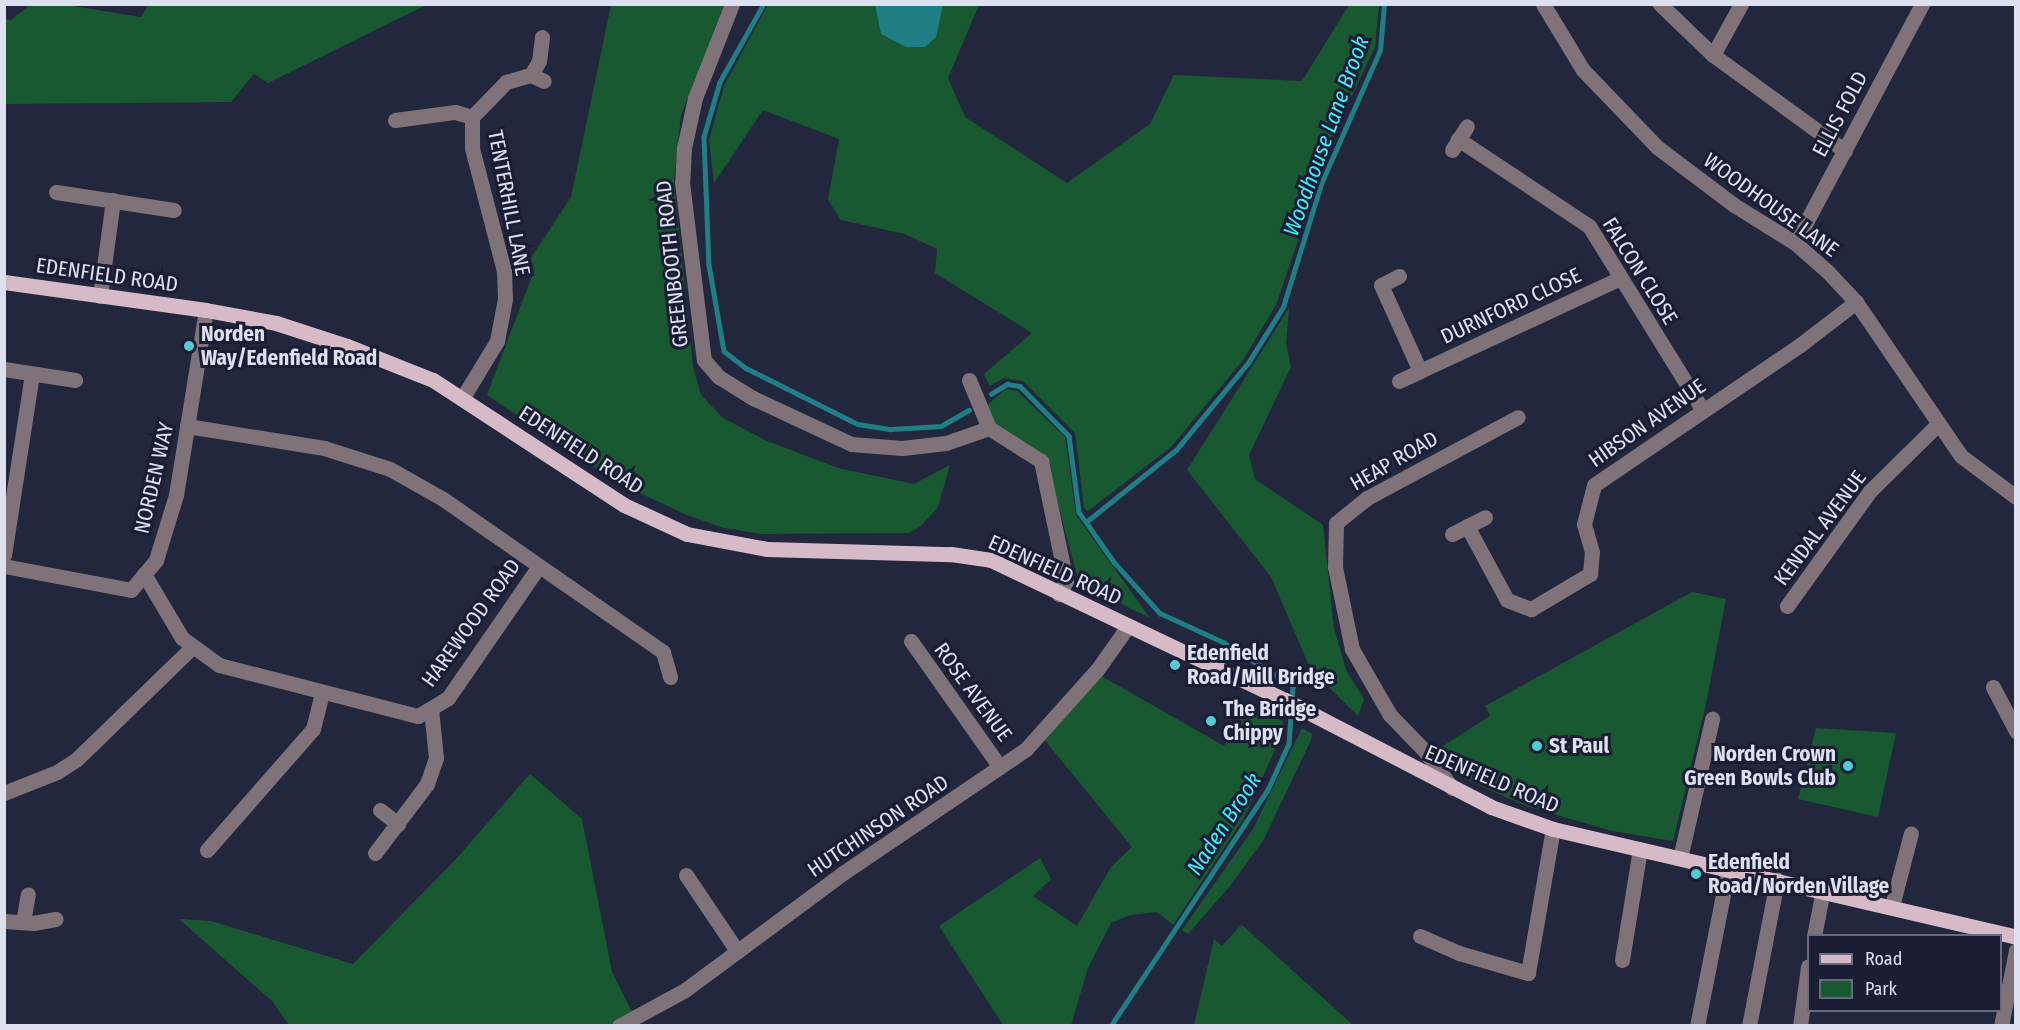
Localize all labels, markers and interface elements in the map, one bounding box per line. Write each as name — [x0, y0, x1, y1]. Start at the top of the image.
water label: Woodhouse Lane Brook — [1278, 32, 1374, 240]
street label: ELLIS FOLD — [1807, 67, 1873, 161]
street label: TENTERHILL LANE — [483, 128, 535, 278]
street label: WOODHOUSE LANE — [1699, 148, 1843, 262]
street label: GREENBOOTH ROAD — [651, 179, 693, 349]
street label: FALCON CLOSE — [1597, 213, 1683, 329]
street label: EDENFIELD ROAD — [34, 253, 180, 297]
street label: DURNFORD CLOSE — [1437, 262, 1585, 350]
place label: Norden Way/Edenfield Road — [201, 321, 377, 371]
marker: Norden Way/Edenfield Road — [182, 339, 196, 353]
street label: HIBSON AVENUE — [1584, 373, 1710, 473]
street label: EDENFIELD ROAD — [514, 400, 648, 500]
street label: NORDEN WAY — [129, 420, 179, 536]
street label: HEAP ROAD — [1346, 426, 1442, 496]
street label: KENDAL AVENUE — [1769, 466, 1871, 590]
street label: EDENFIELD ROAD — [985, 529, 1125, 611]
street label: HAREWOOD ROAD — [416, 554, 526, 692]
street label: ROSE AVENUE — [929, 638, 1017, 746]
place label: Edenfield Road/Mill Bridge — [1187, 640, 1335, 690]
marker: Edenfield Road/Mill Bridge — [1168, 658, 1182, 672]
place label: The Bridge Chippy — [1223, 696, 1316, 746]
marker: The Bridge Chippy — [1204, 714, 1218, 728]
place label: St Paul — [1549, 733, 1609, 759]
street label: EDENFIELD ROAD — [1421, 739, 1563, 819]
marker: St Paul — [1530, 739, 1544, 753]
place label: Norden Crown Green Bowls Club — [1684, 741, 1836, 791]
marker: Norden Crown Green Bowls Club — [1841, 759, 1855, 773]
water label: Naden Brook — [1181, 768, 1267, 880]
street label: HUTCHINSON ROAD — [803, 770, 953, 882]
place label: Edenfield Road/Norden Village — [1708, 849, 1889, 899]
marker: Edenfield Road/Norden Village — [1689, 867, 1703, 881]
legend — [1807, 934, 2002, 1012]
text: Road — [1865, 948, 1902, 970]
text: Park — [1865, 978, 1897, 1000]

